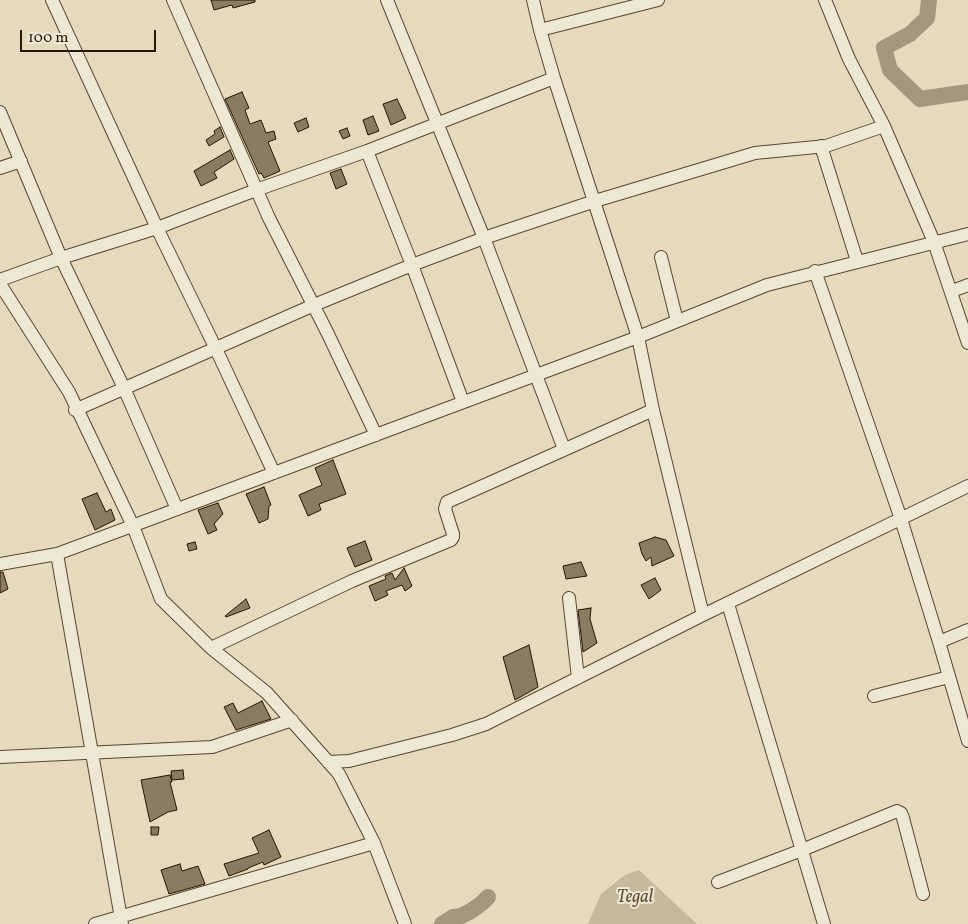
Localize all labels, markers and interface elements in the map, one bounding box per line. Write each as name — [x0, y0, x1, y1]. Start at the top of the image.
scale bar — [22, 20, 159, 52]
text: 100 m — [28, 28, 68, 49]
park label: Tegal — [617, 888, 653, 910]

